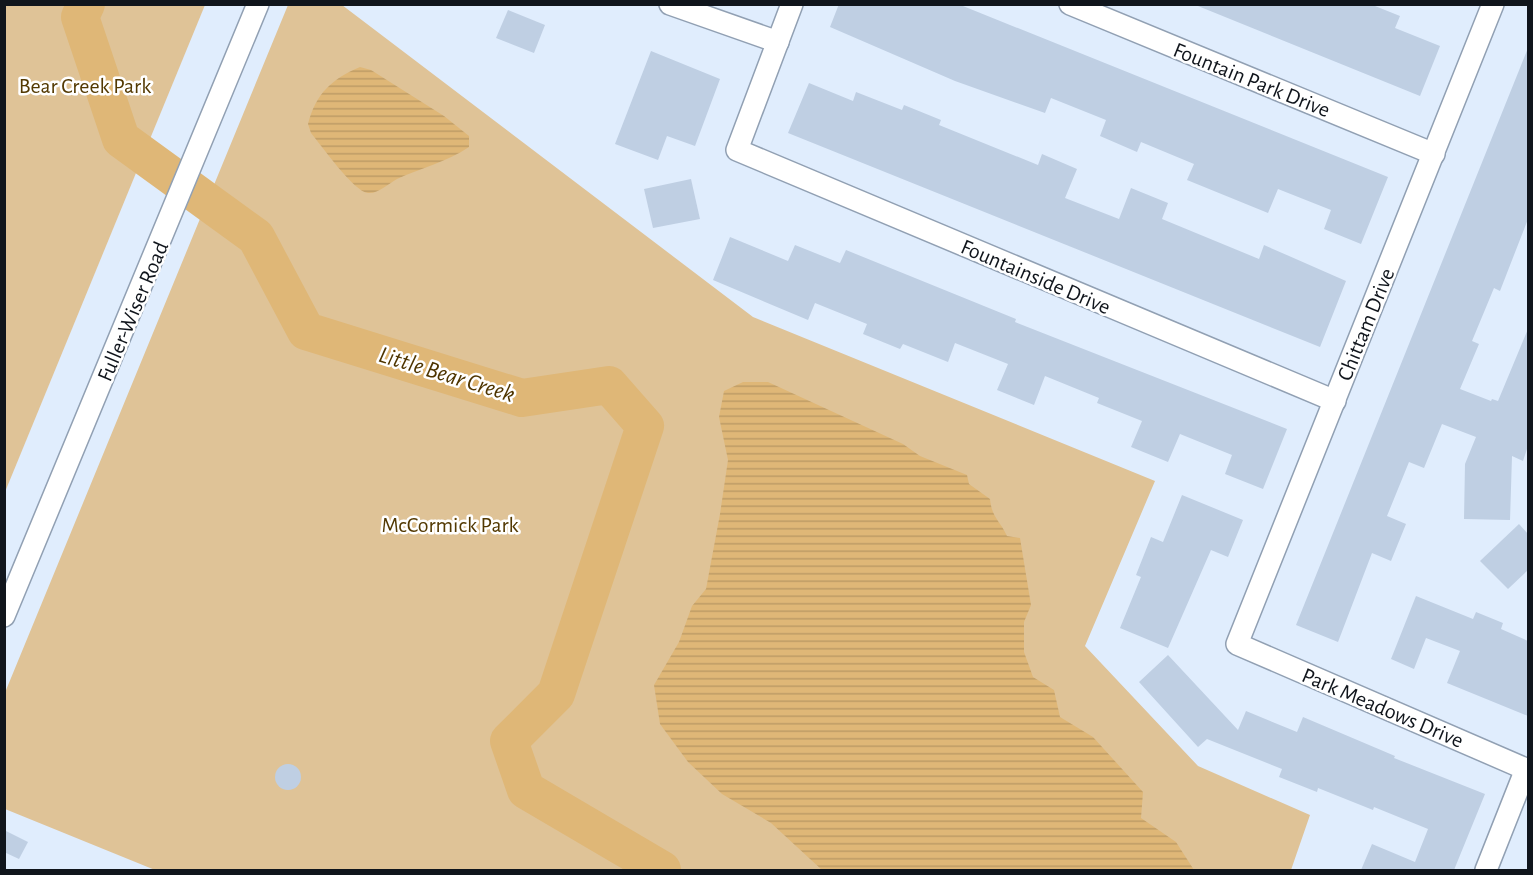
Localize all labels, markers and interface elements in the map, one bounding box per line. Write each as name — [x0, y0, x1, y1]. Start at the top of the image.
street label: Fountain Park Drive — [1170, 38, 1333, 121]
park label: Bear Creek Park — [19, 75, 151, 97]
street label: Fountainside Drive — [958, 236, 1114, 318]
street label: Fuller-Wiser Road — [94, 238, 172, 385]
street label: Chittam Drive — [1333, 265, 1398, 384]
water label: Little Bear Creek — [376, 343, 518, 407]
park label: McCormick Park — [381, 514, 519, 536]
street label: Park Meadows Drive — [1299, 664, 1467, 752]

